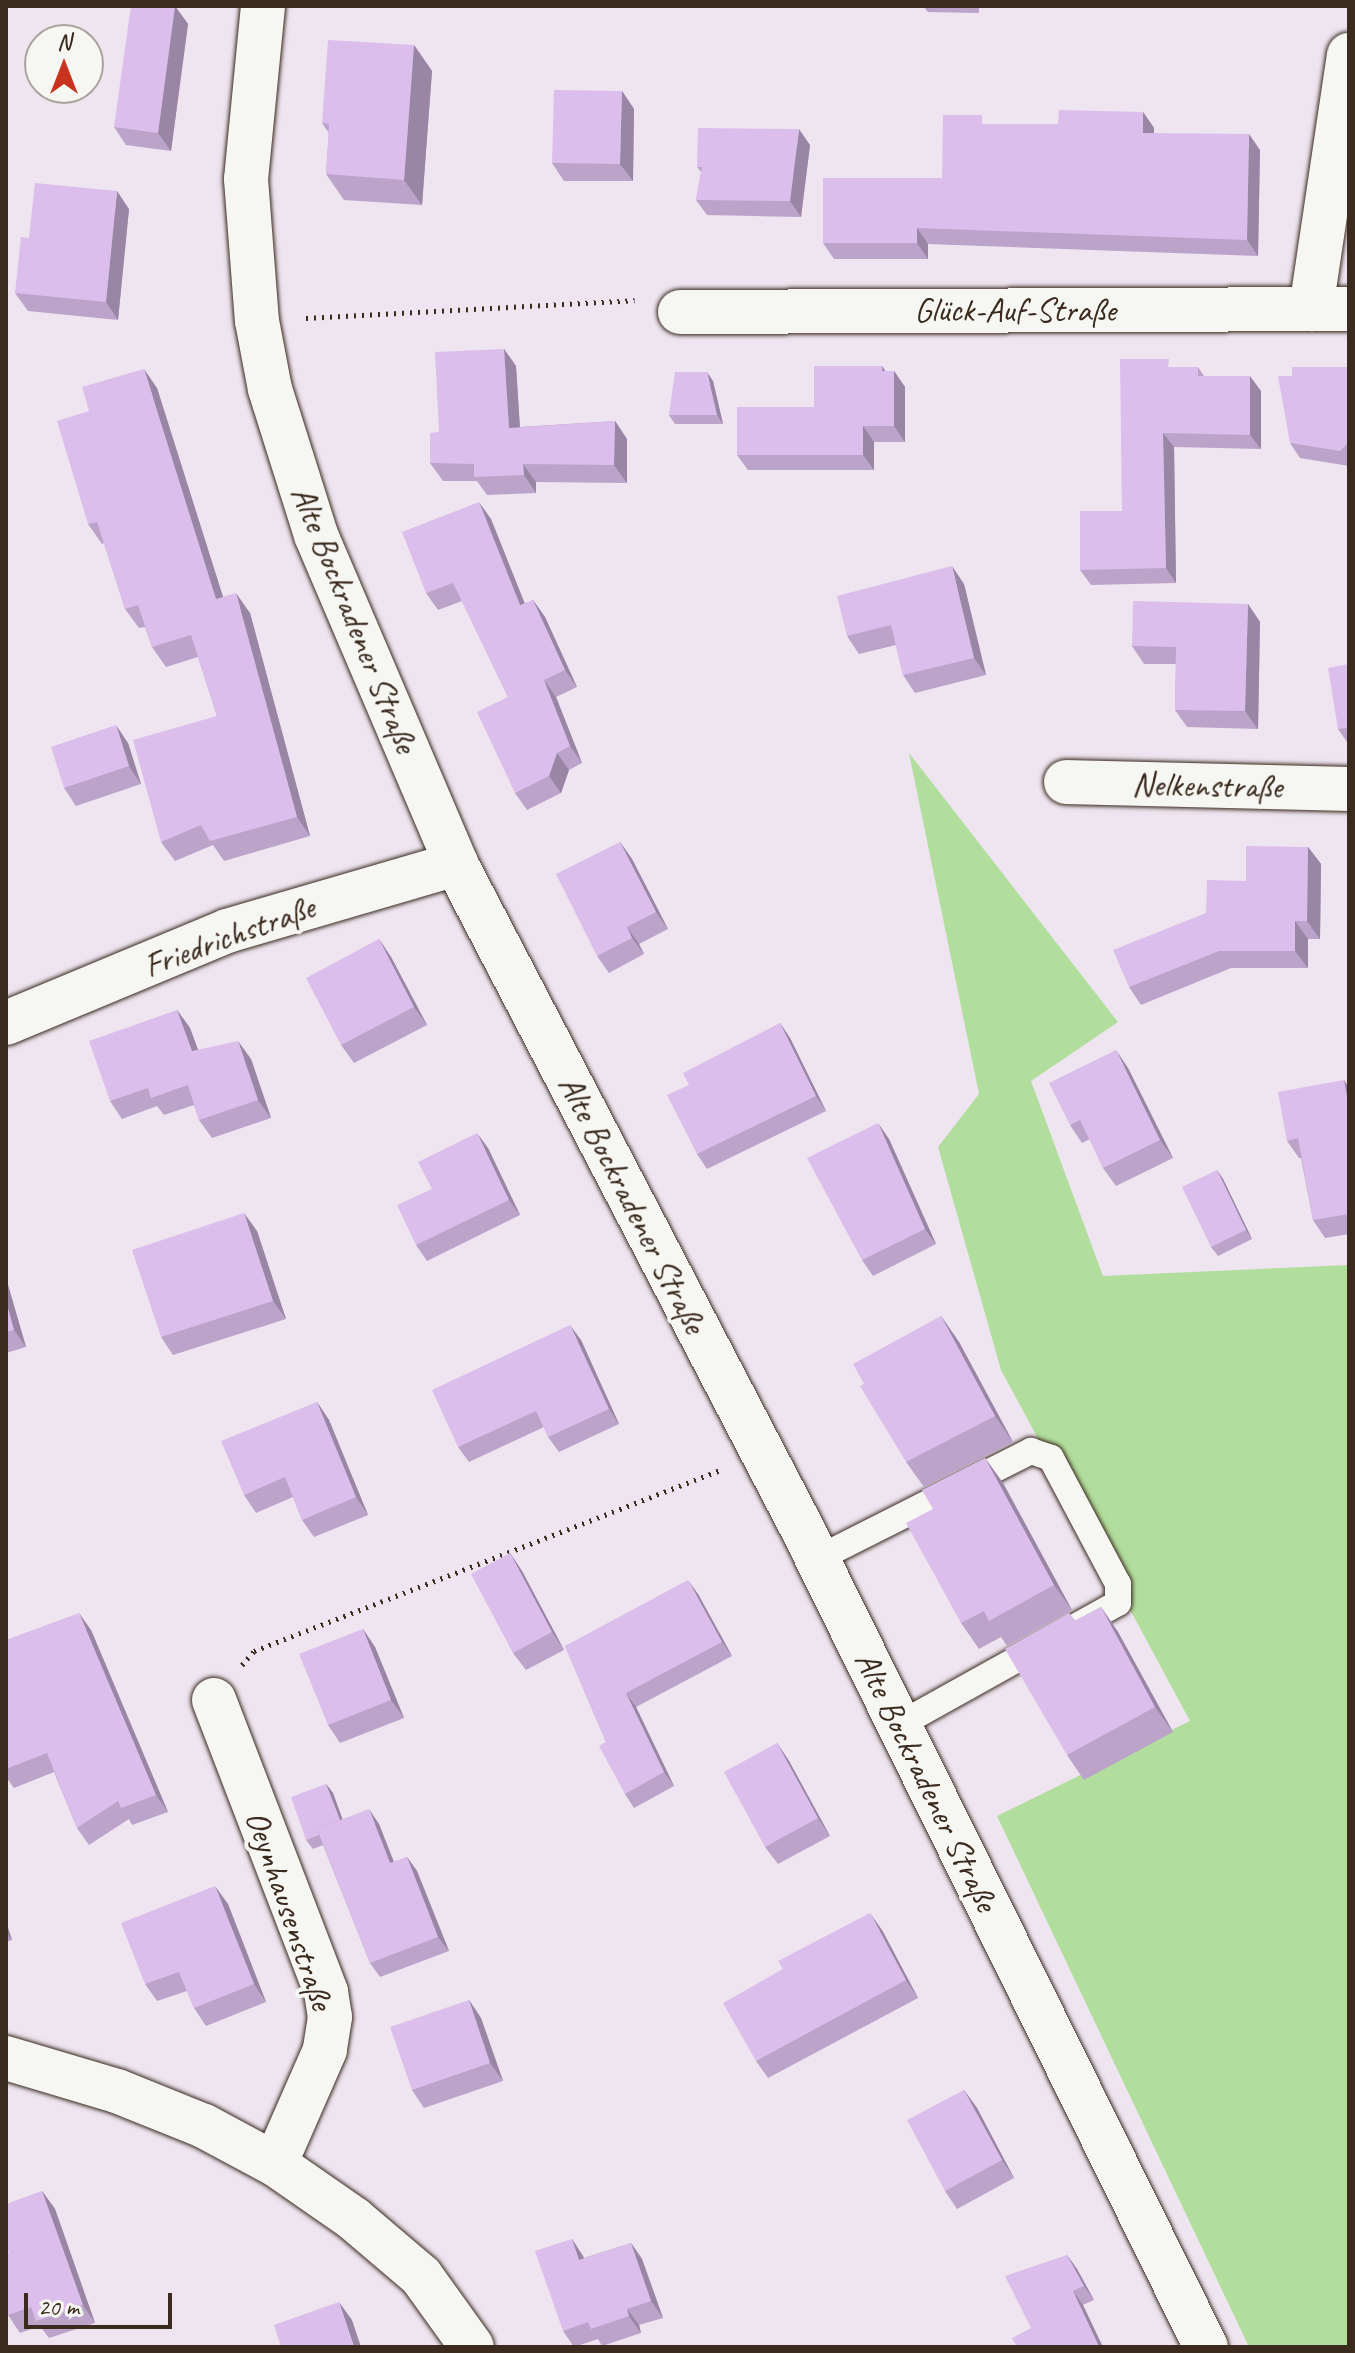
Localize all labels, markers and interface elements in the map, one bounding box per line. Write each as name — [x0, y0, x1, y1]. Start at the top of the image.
north arrow — [24, 24, 104, 104]
text: N — [57, 28, 71, 56]
street label: Glück-Auf-Straße — [914, 290, 1116, 330]
street label: Alte Bockradener Straße — [283, 479, 427, 759]
street label: Nelkenstraße — [1132, 763, 1282, 807]
street label: Friedrichstraße — [138, 886, 320, 986]
street label: Alte Bockradener Straße — [550, 1068, 716, 1340]
street label: Alte Bockradener Straße — [846, 1644, 1008, 1918]
street label: Oeynhausenstraße — [237, 1805, 343, 2015]
scale bar — [28, 2277, 176, 2327]
text: 20 m — [38, 2292, 79, 2322]

